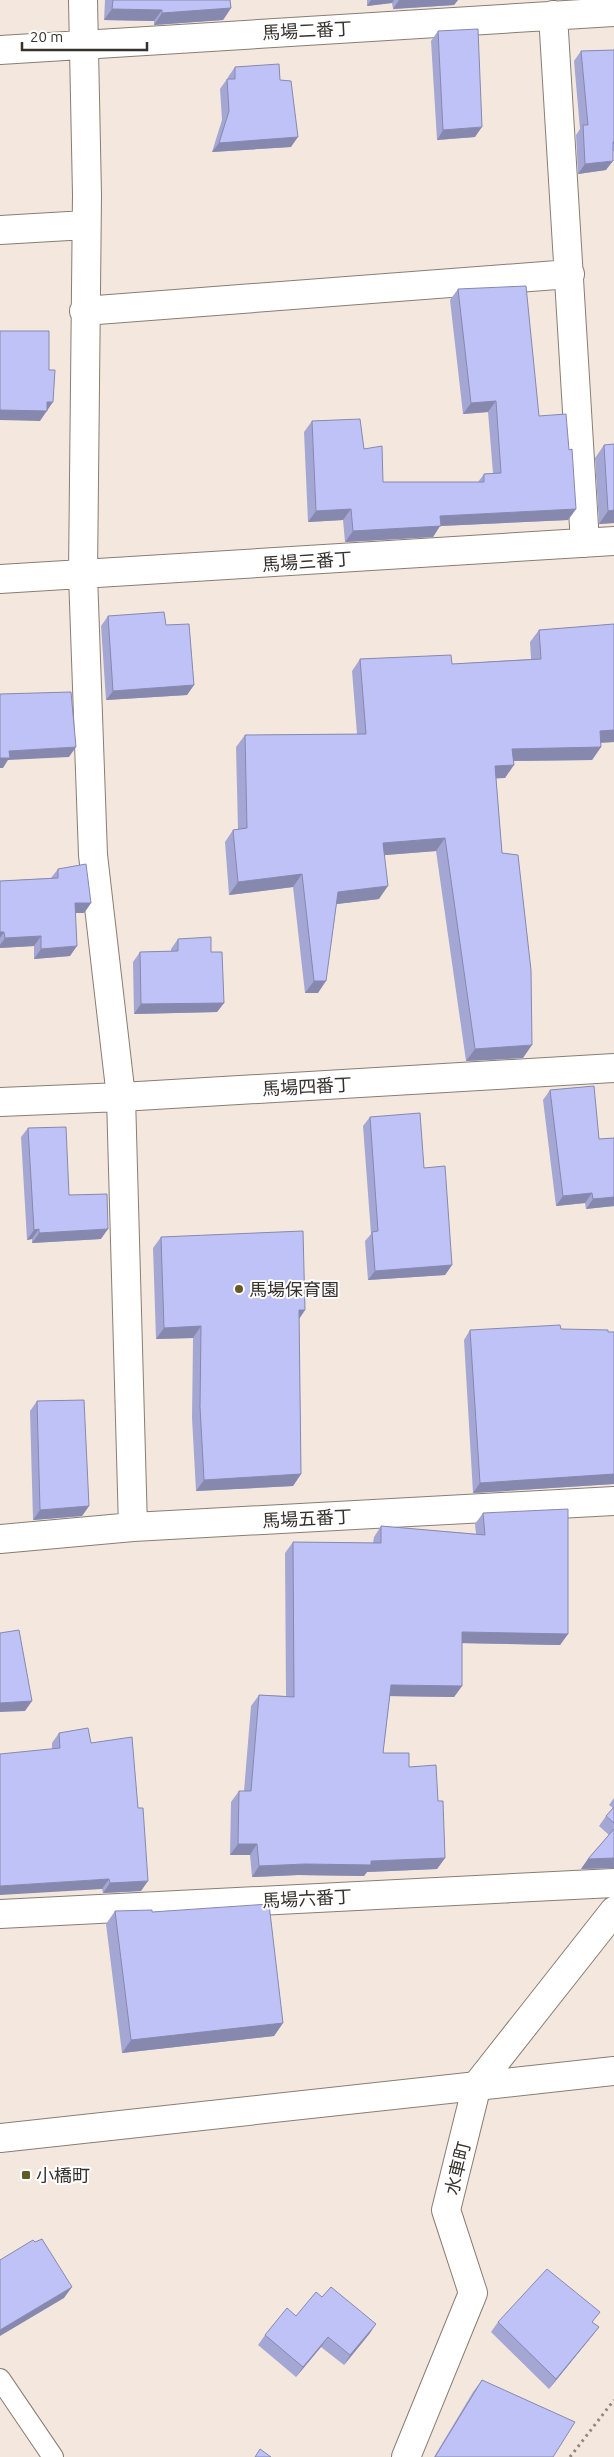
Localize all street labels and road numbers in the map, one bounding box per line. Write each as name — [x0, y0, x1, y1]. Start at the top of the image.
street label: 馬場二番丁 — [262, 18, 352, 42]
street label: 馬場三番丁 — [261, 548, 353, 574]
street label: 馬場四番丁 — [262, 1074, 352, 1098]
street label: 馬場五番丁 — [262, 1506, 352, 1530]
street label: 馬場六番丁 — [262, 1886, 352, 1910]
street label: 水車町 — [441, 2139, 473, 2197]

